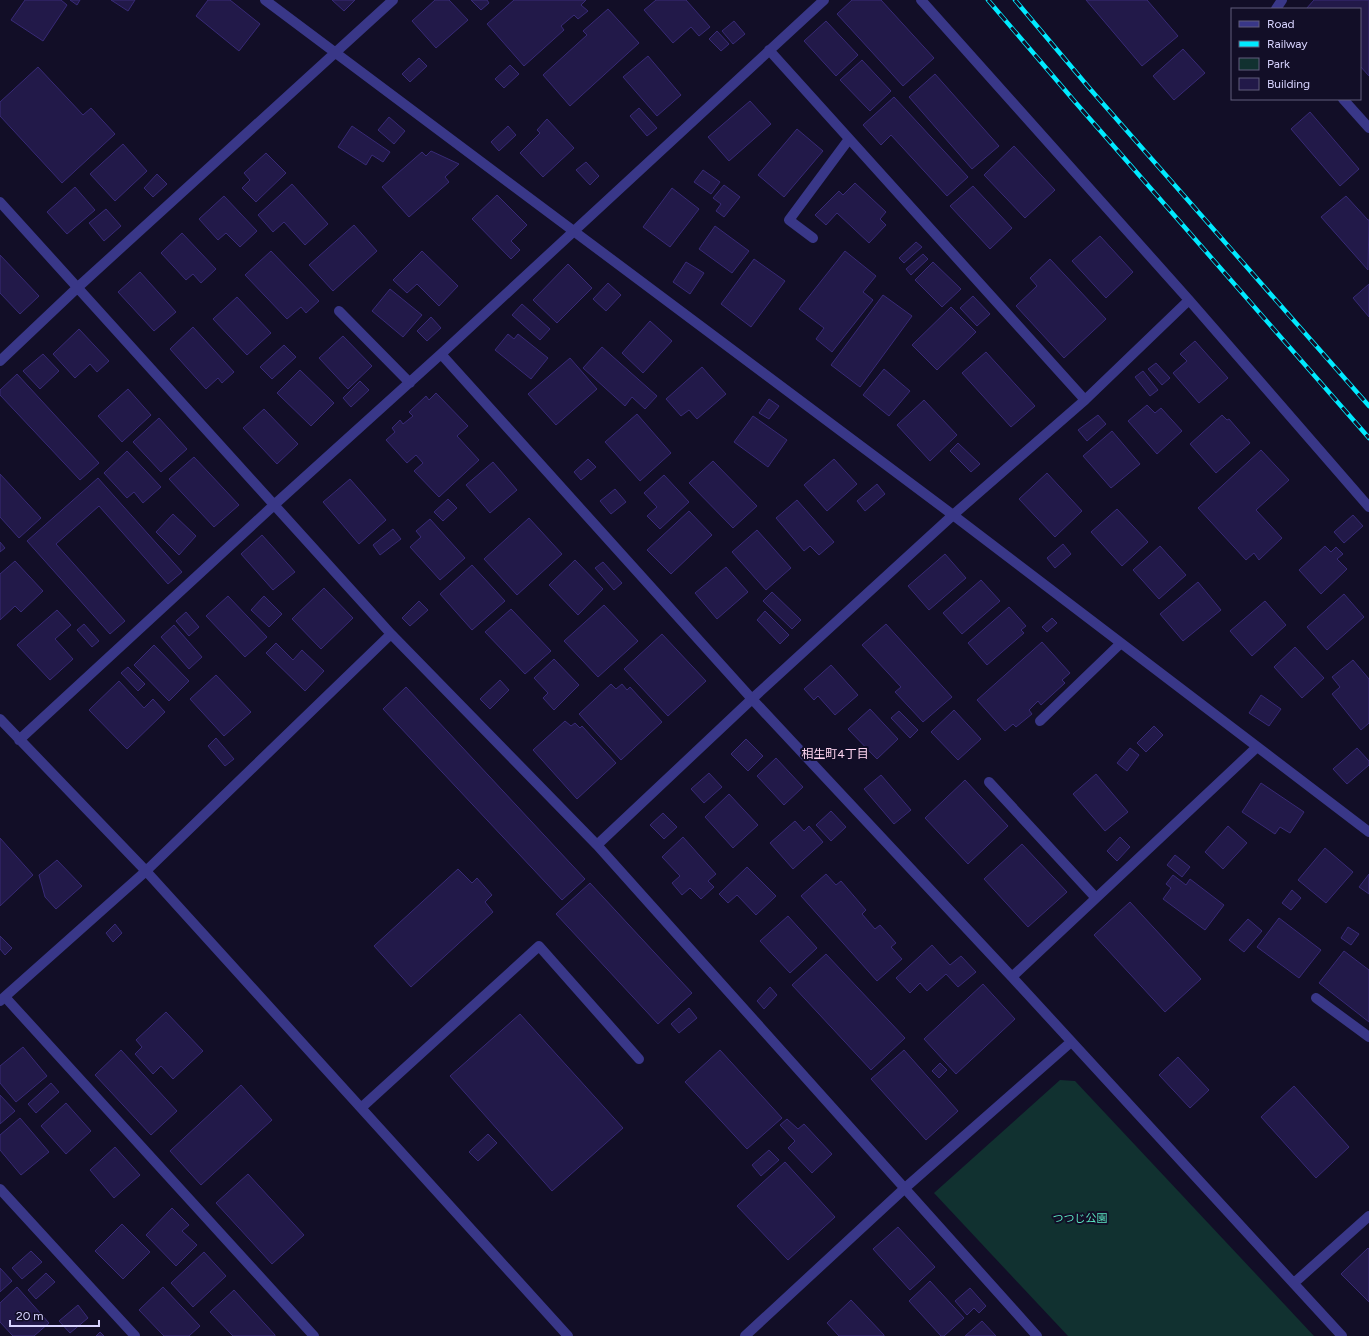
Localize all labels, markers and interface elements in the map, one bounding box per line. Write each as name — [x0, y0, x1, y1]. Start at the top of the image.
legend — [1231, 8, 1361, 100]
text: Road — [1267, 17, 1295, 31]
text: Railway — [1267, 37, 1308, 51]
text: Park — [1267, 57, 1290, 71]
text: Building — [1267, 77, 1310, 91]
district label: 相生町4丁目 — [801, 747, 869, 761]
park label: つつじ公園 — [1053, 1212, 1108, 1225]
scale bar — [10, 1302, 99, 1328]
text: 20 m — [16, 1309, 44, 1323]

